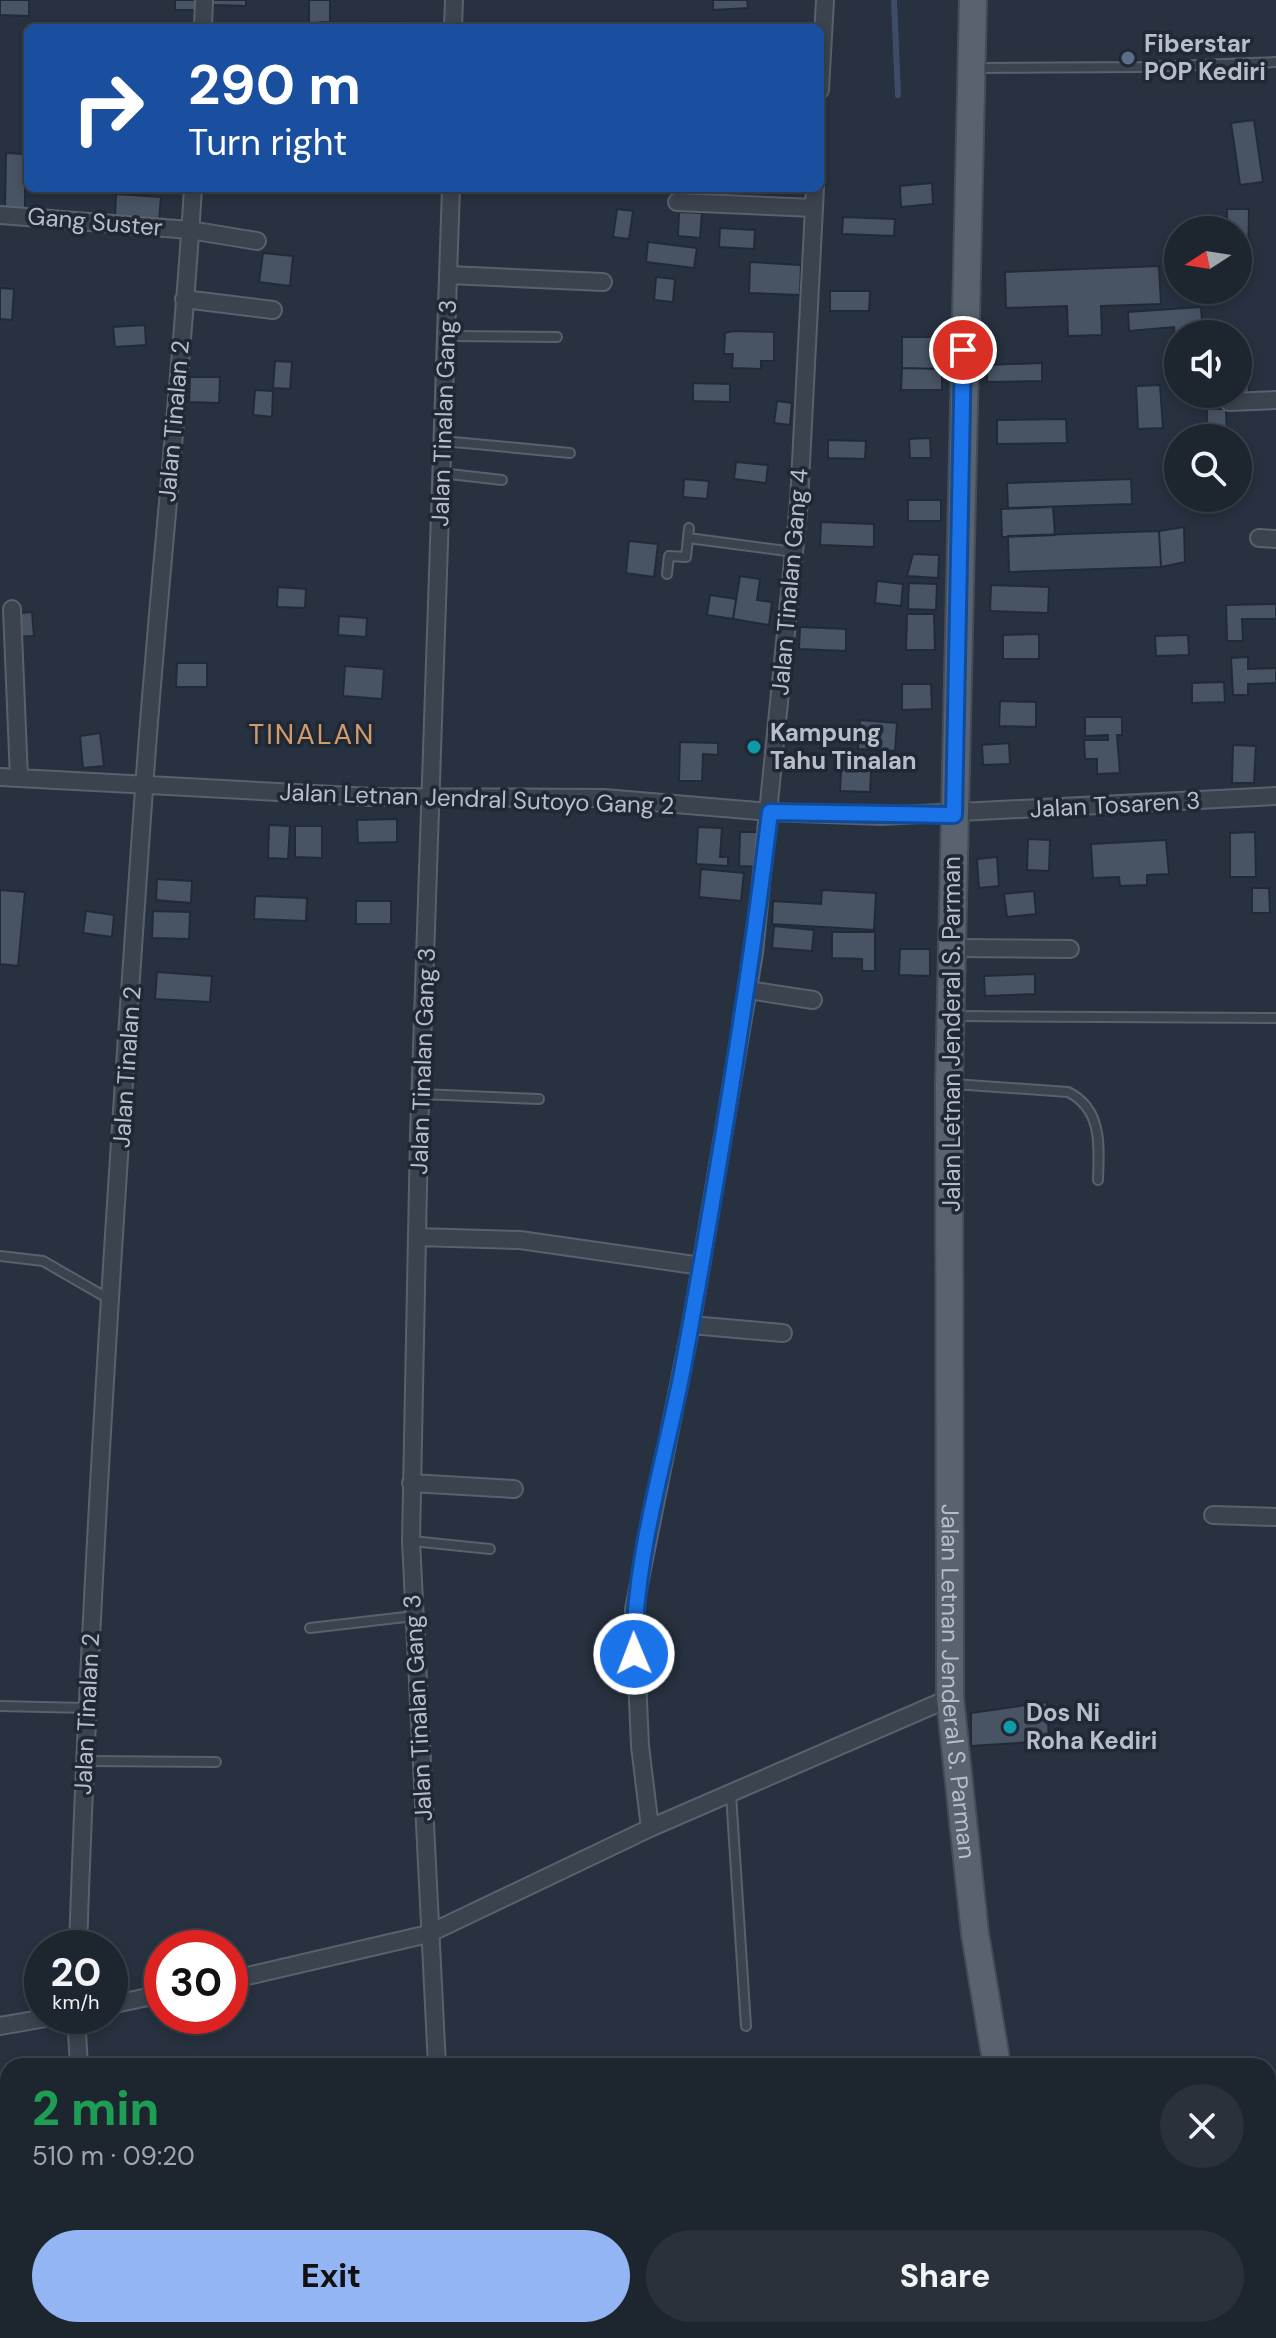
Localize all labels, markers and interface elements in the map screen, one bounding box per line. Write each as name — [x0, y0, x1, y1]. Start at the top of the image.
place label: Fiberstar POP Kediri — [1144, 28, 1266, 87]
text: 290 m — [188, 48, 361, 121]
marker: Fiberstar POP Kediri — [1119, 49, 1137, 67]
icon: right — [56, 56, 160, 160]
text: Turn right — [188, 119, 347, 166]
street label: Gang Suster — [26, 200, 164, 243]
north arrow — [1164, 216, 1252, 304]
map controls — [1164, 216, 1252, 512]
street label: Jalan Tinalan Gang 3 — [424, 299, 463, 527]
pin — [929, 316, 997, 384]
button: sound — [1164, 320, 1252, 408]
icon: arrive — [941, 328, 985, 372]
street label: Jalan Tinalan 2 — [151, 339, 196, 503]
button: search — [1164, 424, 1252, 512]
street label: Jalan Tinalan Gang 4 — [764, 467, 815, 697]
district label: TINALAN — [249, 716, 375, 753]
place label: Kampung Tahu Tinalan — [770, 717, 917, 776]
marker: Kampung Tahu Tinalan — [745, 738, 763, 756]
street label: Jalan Letnan Jendral Sutoyo Gang 2 — [279, 776, 675, 821]
street label: Jalan Tosaren 3 — [1029, 785, 1201, 824]
street label: Jalan Letnan Jenderal S. Parman — [936, 856, 967, 1212]
street label: Jalan Tinalan Gang 3 — [403, 947, 442, 1175]
street label: Jalan Tinalan 2 — [105, 985, 148, 1149]
street label: Jalan Letnan Jenderal S. Parman — [935, 1504, 983, 1860]
street label: Jalan Tinalan Gang 3 — [396, 1594, 439, 1822]
position arrow — [592, 1612, 676, 1696]
street label: Jalan Tinalan 2 — [67, 1632, 106, 1796]
place label: Dos Ni Roha Kediri — [1026, 1697, 1157, 1756]
marker: Dos Ni Roha Kediri — [1001, 1718, 1019, 1736]
speed limit sign: 30 — [144, 1930, 248, 2034]
text: 20 — [50, 1946, 102, 1998]
text: km/h — [52, 1989, 100, 2015]
text: 2 min — [32, 2077, 159, 2140]
button: close — [1160, 2084, 1244, 2168]
text: 510 m · 09:20 — [32, 2139, 195, 2173]
button: Exit — [32, 2230, 630, 2322]
button: Share — [646, 2230, 1244, 2322]

